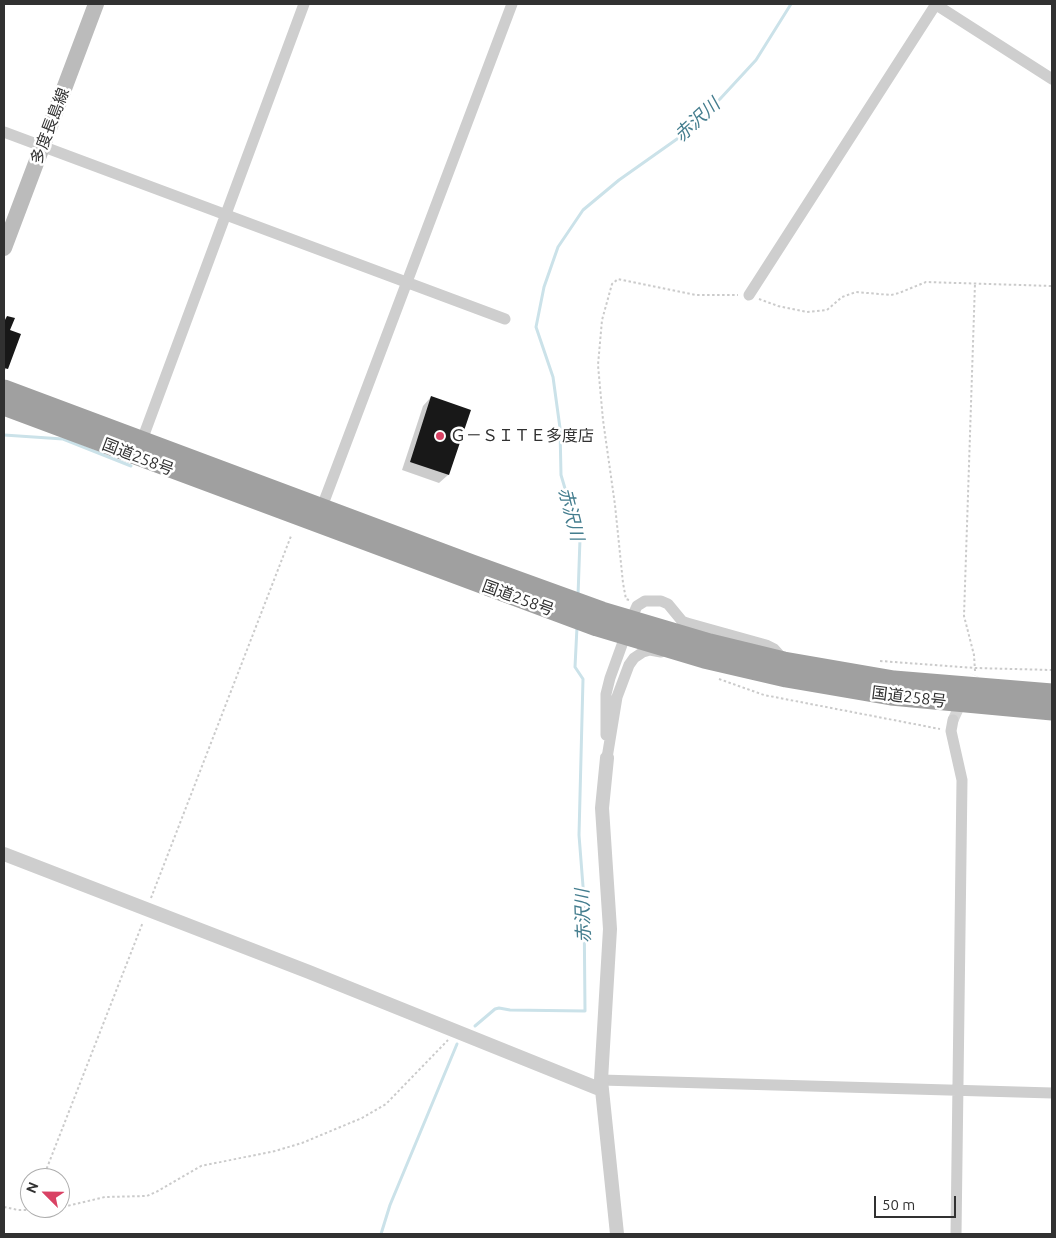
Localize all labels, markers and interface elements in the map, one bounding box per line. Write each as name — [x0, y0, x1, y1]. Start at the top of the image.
street label: 多度長島線 — [27, 85, 73, 167]
water label: 赤沢川 — [670, 94, 724, 146]
place label: Ｇ－ＳＩＴＥ多度店 — [450, 426, 594, 446]
marker: Ｇ－ＳＩＴＥ多度店 — [434, 430, 446, 442]
street label: 国道258号 — [100, 435, 176, 479]
water label: 赤沢川 — [554, 485, 588, 543]
street label: 国道258号 — [479, 576, 557, 620]
street label: 国道258号 — [871, 683, 947, 711]
water label: 赤沢川 — [571, 889, 595, 943]
north arrow — [20, 1168, 70, 1218]
text: N — [23, 1180, 42, 1195]
scale bar — [876, 1186, 958, 1218]
text: 50 m — [882, 1196, 915, 1213]

